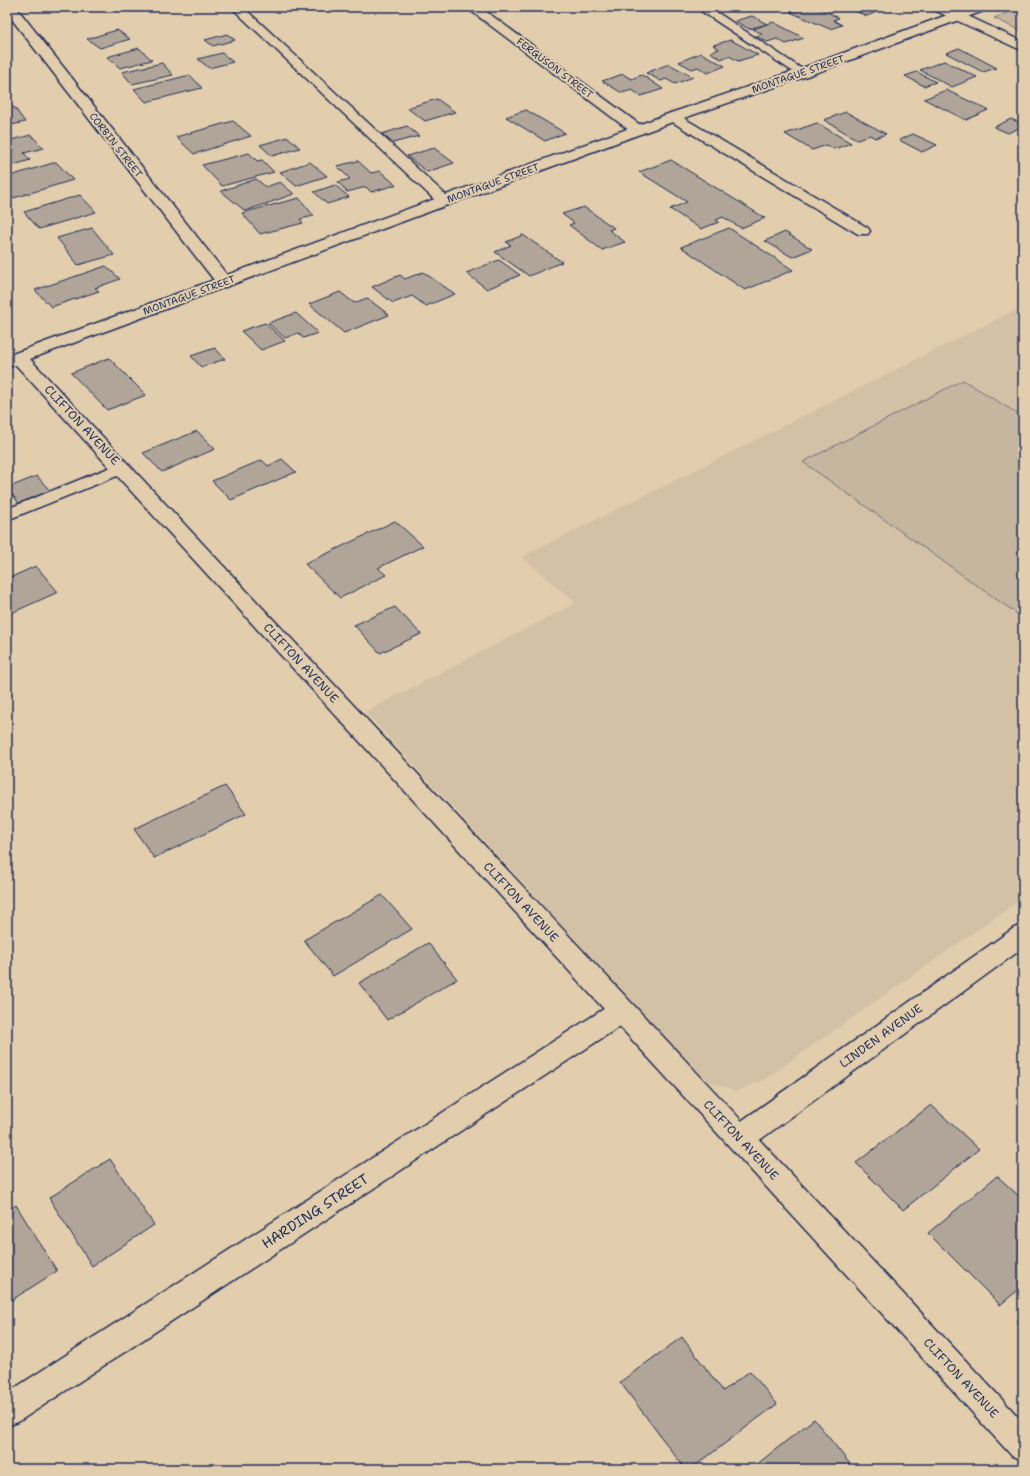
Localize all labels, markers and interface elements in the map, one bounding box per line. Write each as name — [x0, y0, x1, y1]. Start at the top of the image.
street label: FERGUSON STREET — [514, 35, 596, 101]
street label: MONTAGUE STREET — [750, 52, 846, 96]
street label: CORBIN STREET — [87, 110, 145, 180]
street label: MONTAGUE STREET — [445, 160, 541, 206]
street label: MONTAGUE STREET — [141, 272, 237, 318]
street label: CLIFTON AVENUE — [41, 382, 123, 468]
street label: CLIFTON AVENUE — [260, 620, 342, 706]
street label: CLIFTON AVENUE — [480, 859, 562, 945]
street label: LINDEN AVENUE — [836, 1000, 926, 1072]
street label: CLIFTON AVENUE — [700, 1097, 782, 1183]
street label: HARDING STREET — [258, 1169, 372, 1252]
street label: CLIFTON AVENUE — [920, 1335, 1002, 1421]

